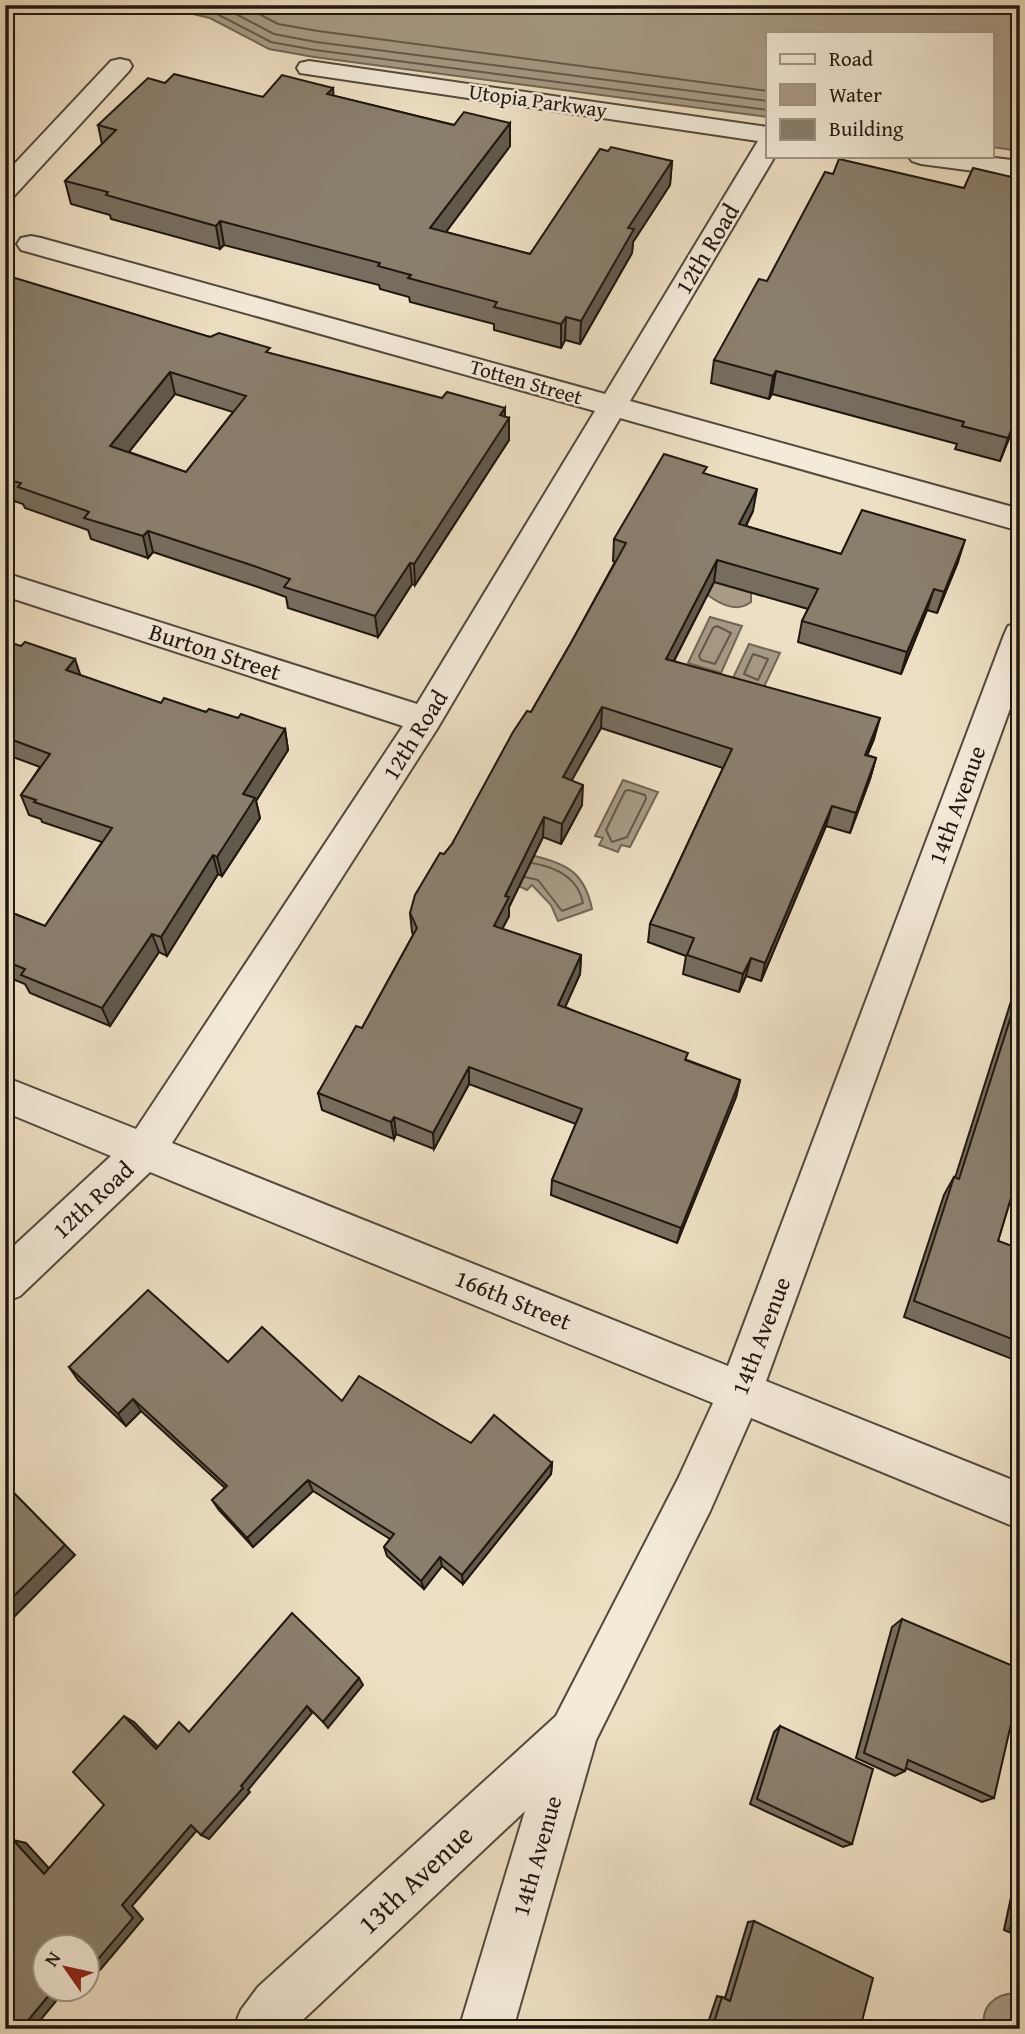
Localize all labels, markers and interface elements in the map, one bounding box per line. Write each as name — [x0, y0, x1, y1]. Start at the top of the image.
legend — [766, 32, 993, 158]
text: Road — [829, 43, 874, 74]
street label: Utopia Parkway — [467, 75, 610, 126]
text: Water — [829, 79, 882, 110]
text: Building — [829, 113, 904, 144]
street label: 12th Road — [666, 196, 748, 301]
street label: Totten Street — [466, 351, 587, 413]
street label: Burton Street — [145, 614, 286, 689]
street label: 12th Road — [373, 683, 456, 787]
street label: 14th Avenue — [919, 741, 994, 869]
street label: 12th Road — [44, 1152, 142, 1247]
street label: 166th Street — [450, 1260, 577, 1339]
street label: 14th Avenue — [722, 1272, 799, 1400]
street label: 14th Avenue — [503, 1791, 570, 1920]
street label: 13th Avenue — [348, 1814, 482, 1943]
north arrow — [32, 1932, 102, 2002]
text: N — [37, 1945, 67, 1972]

